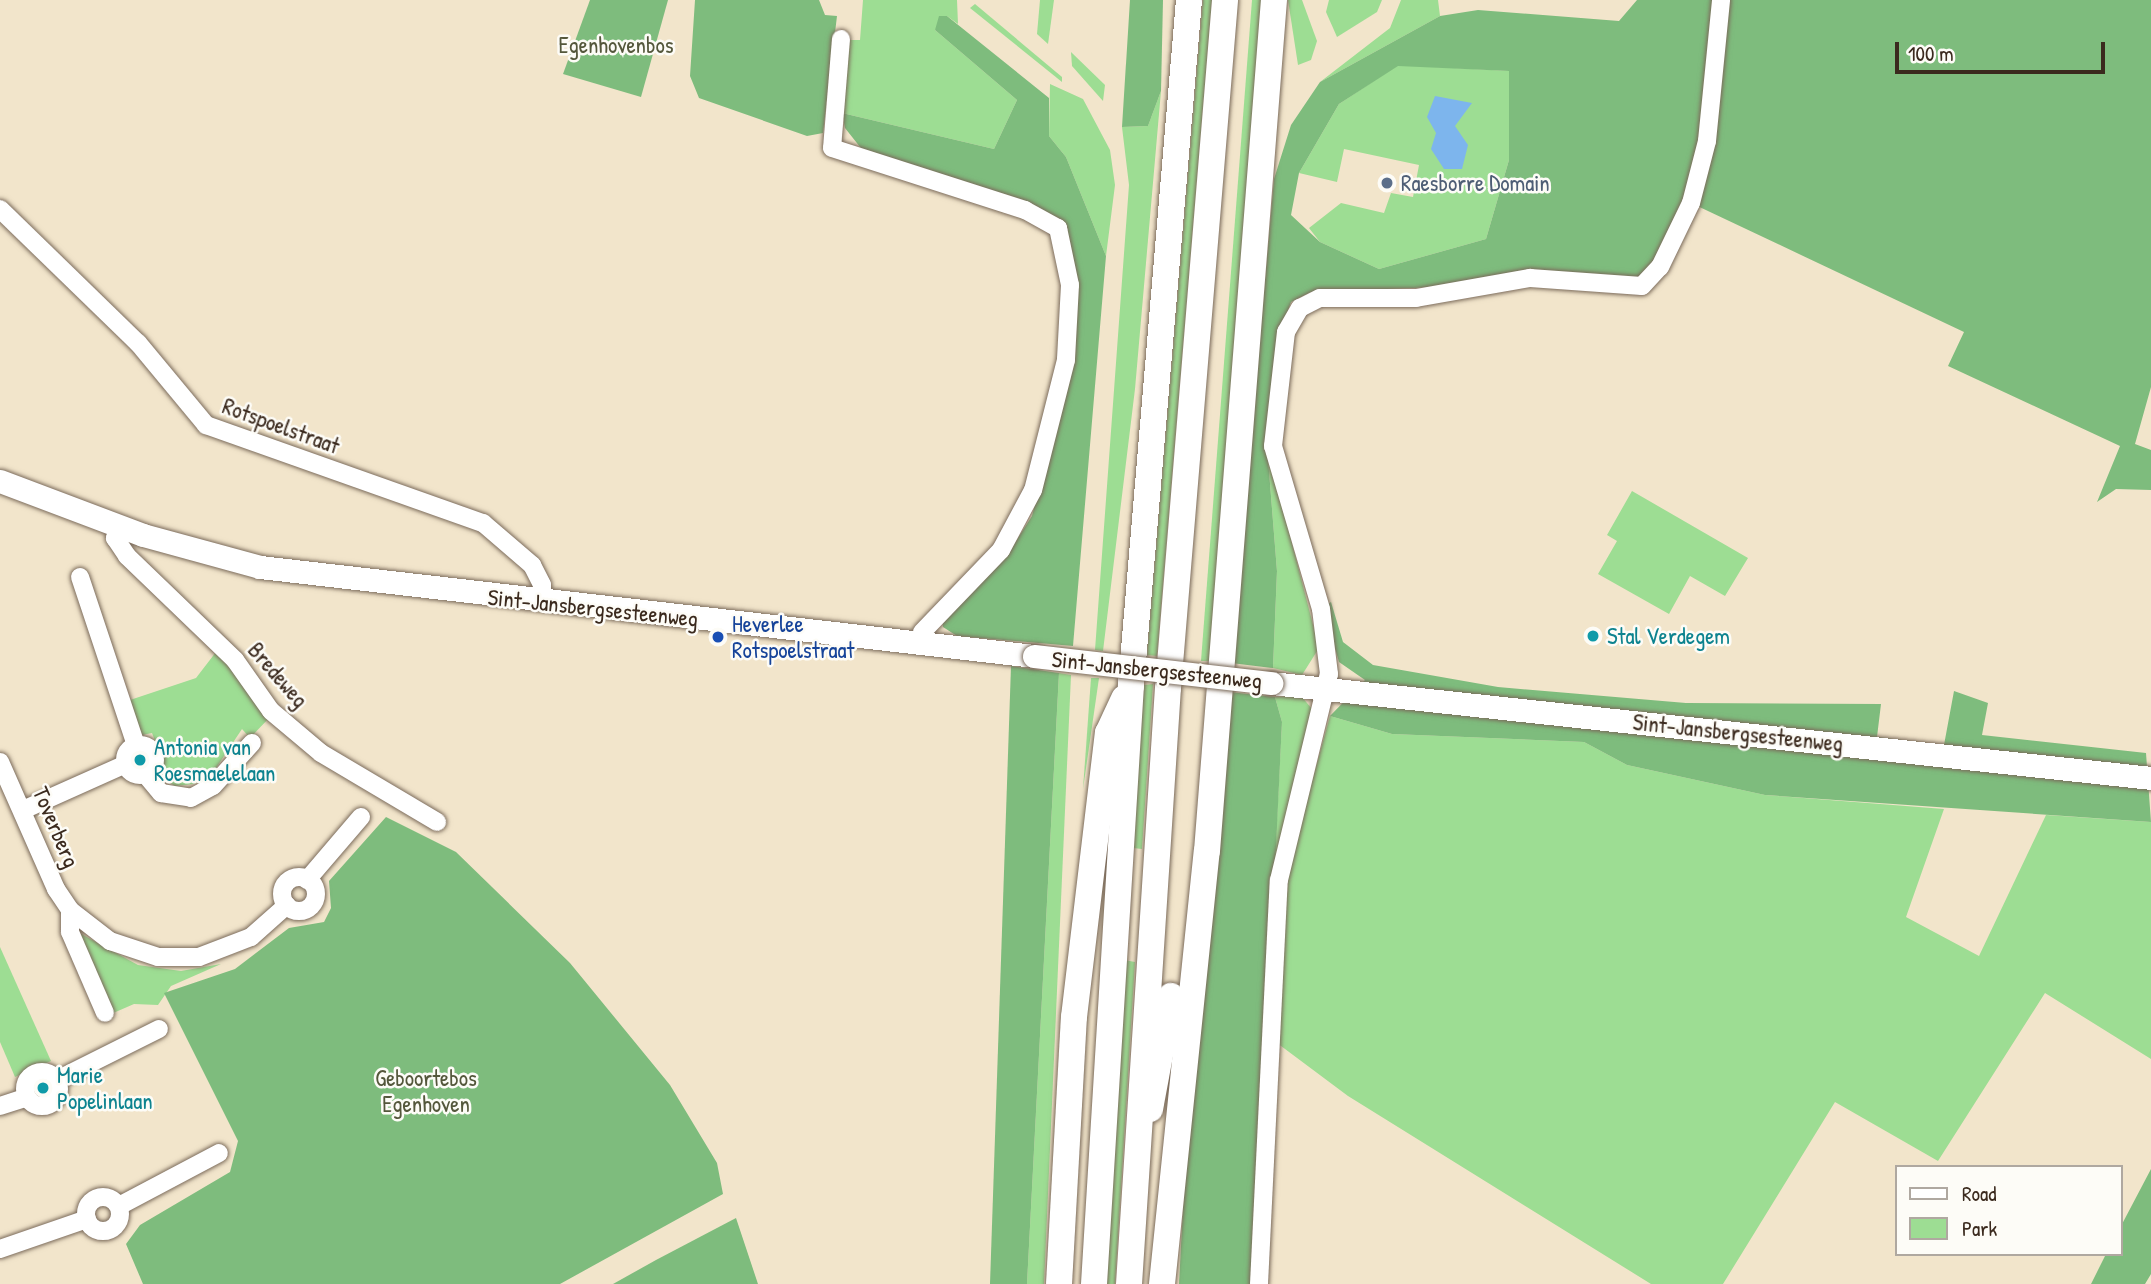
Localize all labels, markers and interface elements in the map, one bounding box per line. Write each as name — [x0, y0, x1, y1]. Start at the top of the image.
scale bar — [1899, 28, 2109, 72]
park label: Egenhovenbos — [558, 31, 674, 59]
text: 100 m — [1908, 39, 1954, 68]
place label: Raesborre Domain — [1401, 169, 1550, 197]
marker: Raesborre Domain — [1379, 175, 1395, 191]
street label: Rotspoelstraat — [219, 392, 343, 460]
street label: Sint-Jansbergsesteenweg — [486, 583, 700, 633]
place label: Heverlee Rotspoelstraat — [732, 610, 854, 664]
place label: Stal Verdegem — [1607, 622, 1730, 650]
marker: Stal Verdegem — [1585, 628, 1601, 644]
marker: Heverlee Rotspoelstraat — [710, 629, 726, 645]
street label: Bredeweg — [242, 637, 314, 713]
street label: Sint-Jansbergsesteenweg — [1050, 645, 1264, 695]
street label: Sint-Jansbergsesteenweg — [1631, 708, 1845, 758]
place label: Antonia van Roesmaelelaan — [154, 733, 275, 787]
marker: Antonia van Roesmaelelaan — [132, 752, 148, 768]
street label: Toverberg — [27, 783, 85, 871]
place label: Marie Popelinlaan — [57, 1061, 153, 1115]
park label: Geboortebos Egenhoven — [375, 1064, 477, 1118]
marker: Marie Popelinlaan — [35, 1080, 51, 1096]
legend — [1896, 1165, 2123, 1256]
text: Road — [1962, 1179, 1996, 1208]
text: Park — [1962, 1214, 1997, 1243]

